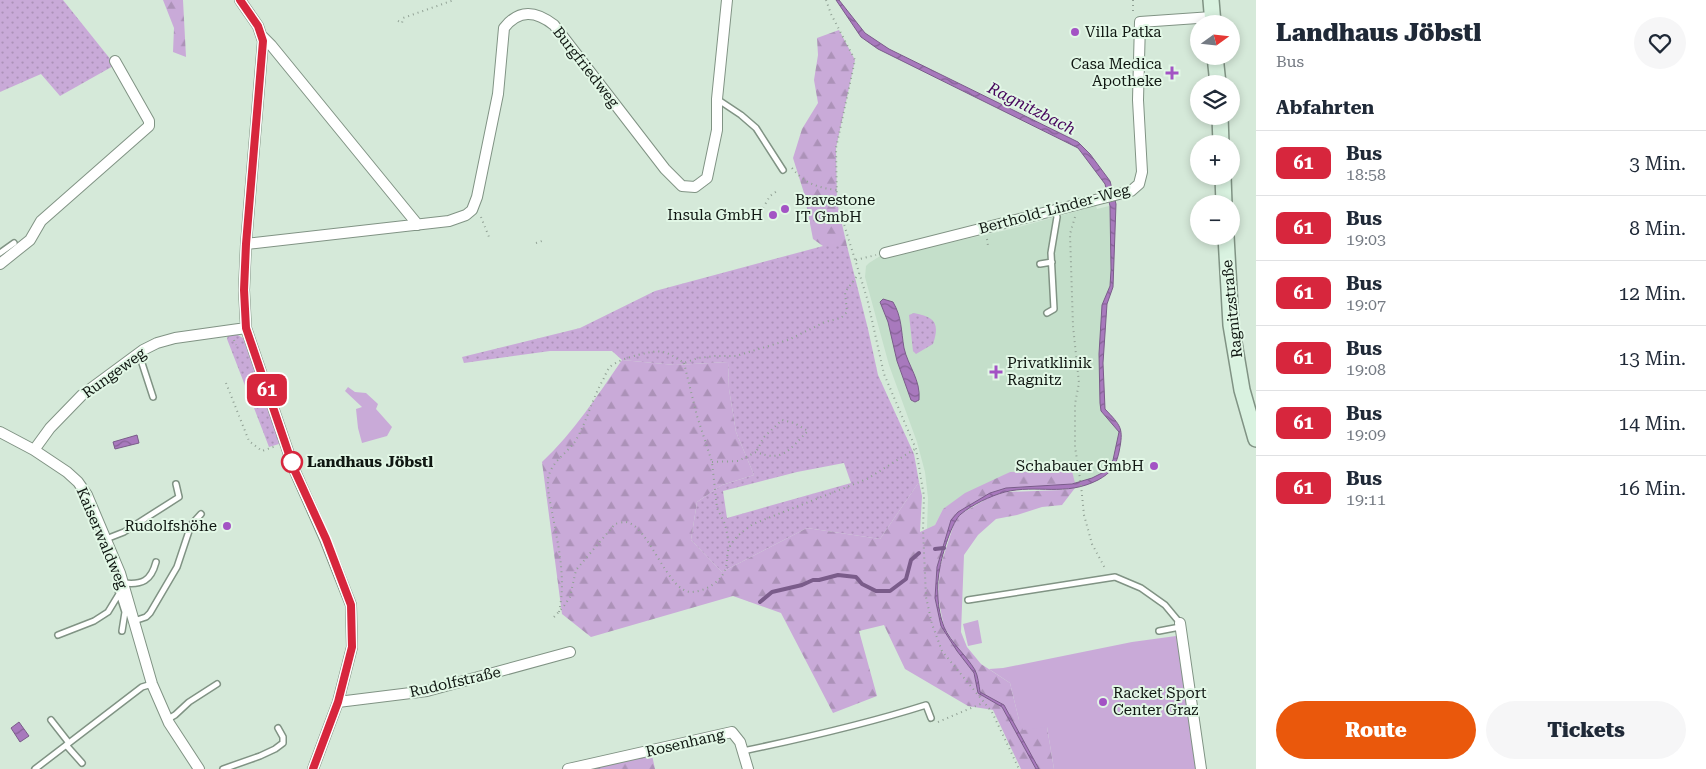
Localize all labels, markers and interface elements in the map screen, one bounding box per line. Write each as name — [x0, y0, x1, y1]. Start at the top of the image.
north arrow — [1190, 15, 1240, 65]
map controls — [1190, 15, 1240, 245]
button: heart — [1634, 17, 1686, 69]
text: Landhaus Jöbstl — [1276, 19, 1481, 47]
street label: Burgfriedweg — [549, 23, 623, 111]
place label: Villa Patka — [1085, 23, 1161, 41]
marker: Villa Patka — [1069, 26, 1081, 38]
text: Bus — [1276, 52, 1304, 71]
place label: Casa Medica Apotheke — [1071, 55, 1162, 90]
marker: Casa Medica Apotheke — [1166, 67, 1178, 79]
button: layers — [1190, 75, 1240, 125]
water label: Ragnitzbach — [984, 78, 1079, 139]
text: Abfahrten — [1276, 96, 1374, 119]
button: + — [1190, 135, 1240, 185]
text: Bus — [1346, 142, 1382, 165]
text: 61 — [1293, 152, 1314, 173]
text: 3 Min. — [1629, 152, 1686, 175]
text: 18:58 — [1346, 165, 1386, 184]
street label: Berthold-Linder-Weg — [977, 180, 1132, 238]
place label: Bravestone IT GmbH — [795, 191, 875, 226]
button: − — [1190, 195, 1240, 245]
marker: Bravestone IT GmbH — [779, 203, 791, 215]
place label: Insula GmbH — [667, 206, 763, 224]
text: Bus — [1346, 207, 1382, 230]
marker: Insula GmbH — [767, 209, 779, 221]
text: 61 — [1293, 217, 1314, 238]
text: 8 Min. — [1629, 217, 1686, 240]
text: 19:03 — [1346, 230, 1386, 249]
street label: Ragnitzstraße — [1218, 259, 1246, 359]
text: Bus — [1346, 272, 1382, 295]
text: 61 — [1293, 282, 1314, 303]
text: 12 Min. — [1619, 282, 1686, 305]
text: 19:07 — [1346, 295, 1386, 314]
text: Bus — [1346, 337, 1382, 360]
street label: Rungeweg — [79, 344, 150, 402]
text: 61 — [1293, 347, 1314, 368]
text: 13 Min. — [1619, 347, 1686, 370]
place label: Privatklinik Ragnitz — [1007, 354, 1093, 389]
text: 19:08 — [1346, 360, 1386, 379]
marker: Privatklinik Ragnitz — [989, 365, 1003, 379]
line badge: 61 — [244, 374, 290, 406]
text: 61 — [257, 379, 277, 400]
text: Bus — [1346, 402, 1382, 425]
text: 61 — [1293, 412, 1314, 433]
text: 14 Min. — [1619, 412, 1686, 435]
text: 19:09 — [1346, 425, 1386, 444]
marker: Landhaus Jöbstl — [281, 451, 303, 473]
place label: Landhaus Jöbstl — [307, 453, 433, 471]
place label: Schabauer GmbH — [1016, 457, 1144, 475]
marker: Schabauer GmbH — [1148, 460, 1160, 472]
text: Bus — [1346, 467, 1382, 490]
text: 61 — [1293, 477, 1314, 498]
text: 16 Min. — [1619, 477, 1686, 500]
street label: Kaiserwaldweg — [72, 484, 132, 592]
text: 19:11 — [1346, 490, 1386, 509]
place label: Rudolfshöhe — [124, 517, 217, 535]
marker: Rudolfshöhe — [221, 520, 233, 532]
street label: Rudolfstraße — [408, 663, 502, 701]
place label: Racket Sport Center Graz — [1113, 684, 1207, 719]
marker: Racket Sport Center Graz — [1097, 696, 1109, 708]
button: Route — [1276, 701, 1476, 759]
button: Tickets — [1486, 701, 1686, 759]
street label: Rosenhang — [644, 725, 727, 761]

